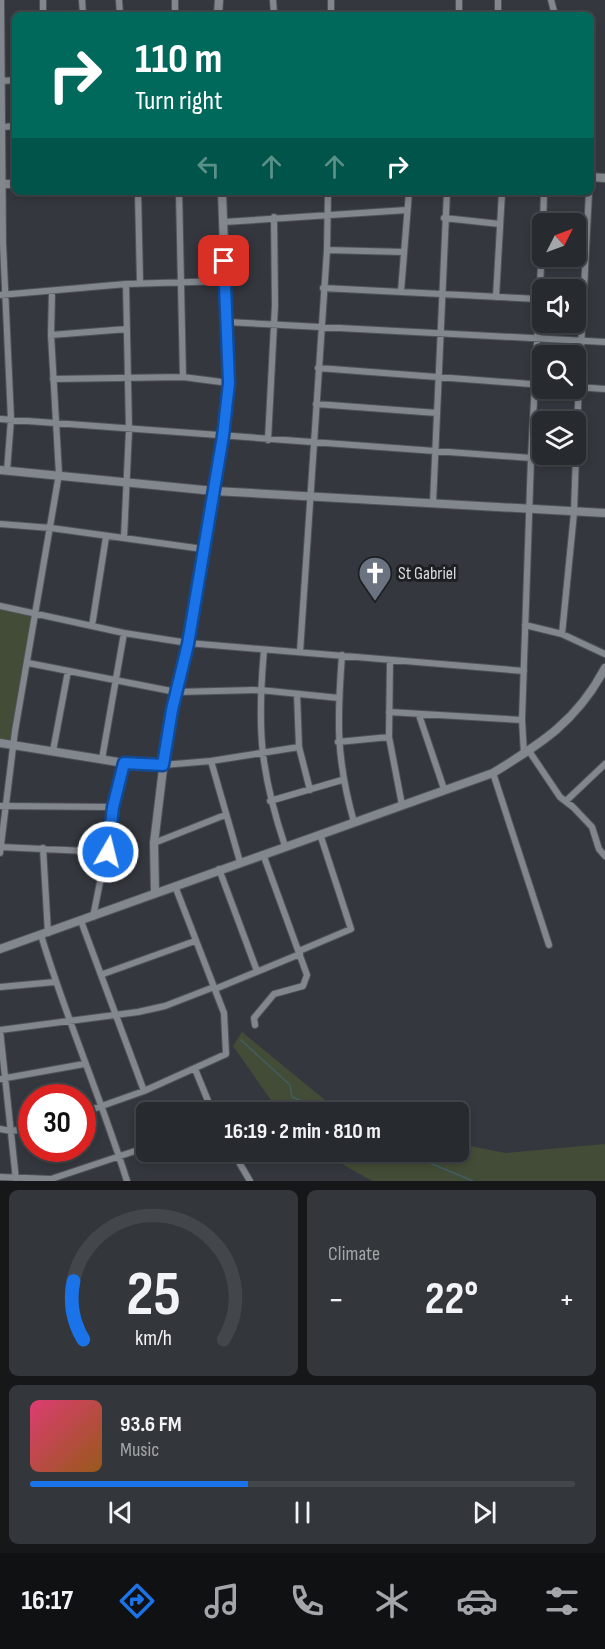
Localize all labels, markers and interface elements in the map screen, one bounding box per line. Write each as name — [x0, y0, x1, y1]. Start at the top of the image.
text: 110 m — [135, 34, 222, 85]
icon: right — [36, 36, 114, 114]
text: Turn right — [135, 85, 222, 117]
icon: left — [192, 150, 225, 183]
icon: ahead — [255, 150, 288, 183]
icon: ahead — [318, 150, 351, 183]
icon: right — [381, 150, 414, 183]
north arrow — [532, 213, 586, 267]
map controls — [532, 213, 586, 465]
pin — [198, 235, 249, 286]
icon: arrive — [207, 244, 240, 277]
button: sound — [532, 279, 586, 333]
button: search — [532, 345, 586, 399]
button: layers — [532, 411, 586, 465]
church icon: St Gabriel — [357, 555, 393, 602]
place label: St Gabriel — [398, 563, 456, 584]
position arrow — [76, 820, 140, 884]
speed limit sign: 30 — [18, 1084, 96, 1162]
text: 16:19 · 2 min · 810 m — [224, 1118, 381, 1145]
text: Climate — [328, 1242, 380, 1266]
text: 25 — [126, 1258, 181, 1333]
text: 22° — [425, 1272, 478, 1327]
text: − — [328, 1280, 344, 1320]
text: + — [559, 1280, 575, 1320]
text: km/h — [135, 1326, 172, 1351]
text: 93.6 FM — [120, 1411, 182, 1438]
text: Music — [120, 1438, 159, 1462]
icon: previous — [104, 1496, 137, 1529]
icon: pause — [286, 1496, 319, 1529]
icon: next — [468, 1496, 501, 1529]
icon: directions — [116, 1580, 158, 1622]
icon: music — [201, 1580, 243, 1622]
icon: phone — [286, 1580, 328, 1622]
icon: climate — [371, 1580, 413, 1622]
icon: car — [456, 1580, 498, 1622]
icon: filters — [541, 1580, 583, 1622]
text: 16:17 — [22, 1585, 73, 1617]

